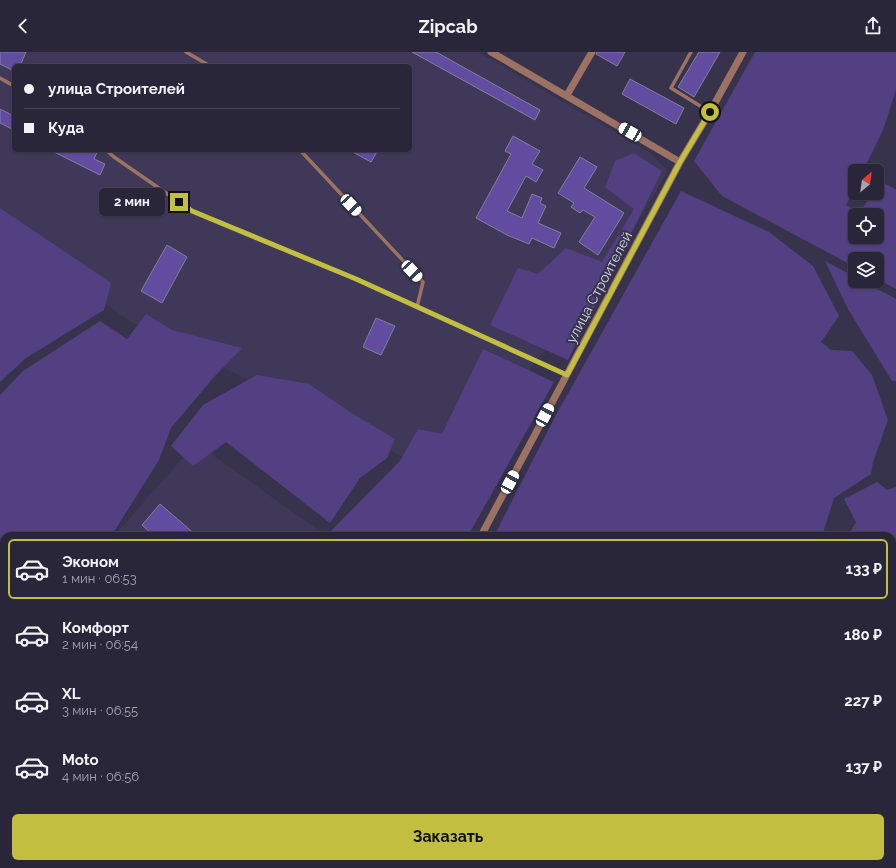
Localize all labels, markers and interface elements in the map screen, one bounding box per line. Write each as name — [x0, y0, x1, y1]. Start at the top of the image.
icon: back — [12, 15, 34, 37]
icon: share — [862, 15, 884, 37]
text: Zipcab — [418, 16, 478, 37]
text: улица Строителей — [48, 80, 185, 98]
route start — [701, 103, 719, 121]
text: Куда — [48, 119, 84, 137]
car — [617, 121, 643, 143]
north arrow — [848, 164, 884, 200]
map controls — [848, 164, 884, 288]
callout: 2 мин — [99, 188, 165, 216]
car — [338, 192, 364, 218]
route end — [170, 193, 188, 211]
text: 2 мин — [114, 194, 150, 209]
button: locate — [848, 208, 884, 244]
street label: улица Строителей — [563, 228, 635, 346]
button: layers — [848, 252, 884, 288]
car — [399, 258, 425, 284]
car — [534, 402, 556, 428]
car — [499, 469, 521, 495]
icon: car — [14, 551, 50, 587]
text: Эконом — [62, 553, 119, 571]
text: 133 ₽ — [846, 560, 882, 578]
text: 1 мин · 06:53 — [62, 571, 137, 586]
icon: car — [14, 617, 50, 653]
text: Комфорт — [62, 619, 129, 637]
text: 180 ₽ — [844, 626, 882, 644]
text: 2 мин · 06:54 — [62, 637, 138, 652]
icon: car — [14, 683, 50, 719]
text: XL — [62, 685, 80, 703]
text: 227 ₽ — [844, 692, 882, 710]
text: 3 мин · 06:55 — [62, 703, 138, 718]
icon: car — [14, 749, 50, 785]
text: Moto — [62, 751, 99, 769]
text: 137 ₽ — [845, 758, 882, 776]
text: 4 мин · 06:56 — [62, 769, 139, 784]
button: Заказать — [12, 814, 884, 860]

